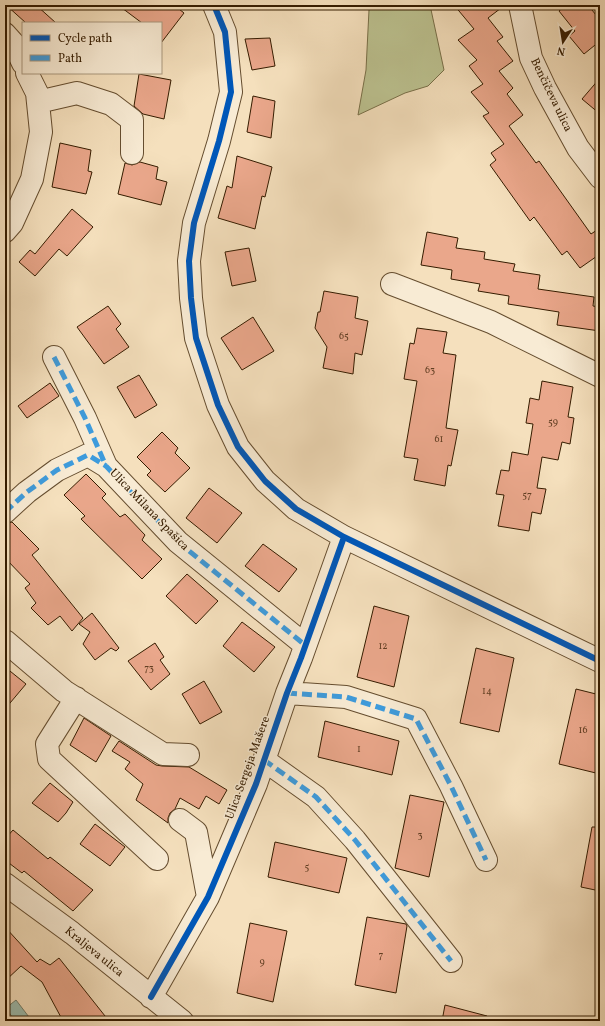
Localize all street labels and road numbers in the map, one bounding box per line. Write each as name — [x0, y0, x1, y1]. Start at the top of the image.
street label: Benčičeva ulica — [526, 55, 576, 135]
street label: Ulica Milana Spašica — [106, 465, 192, 555]
street label: Ulica Sergeja Mašere — [222, 714, 274, 822]
street label: Kraljeva ulica — [61, 923, 127, 981]

